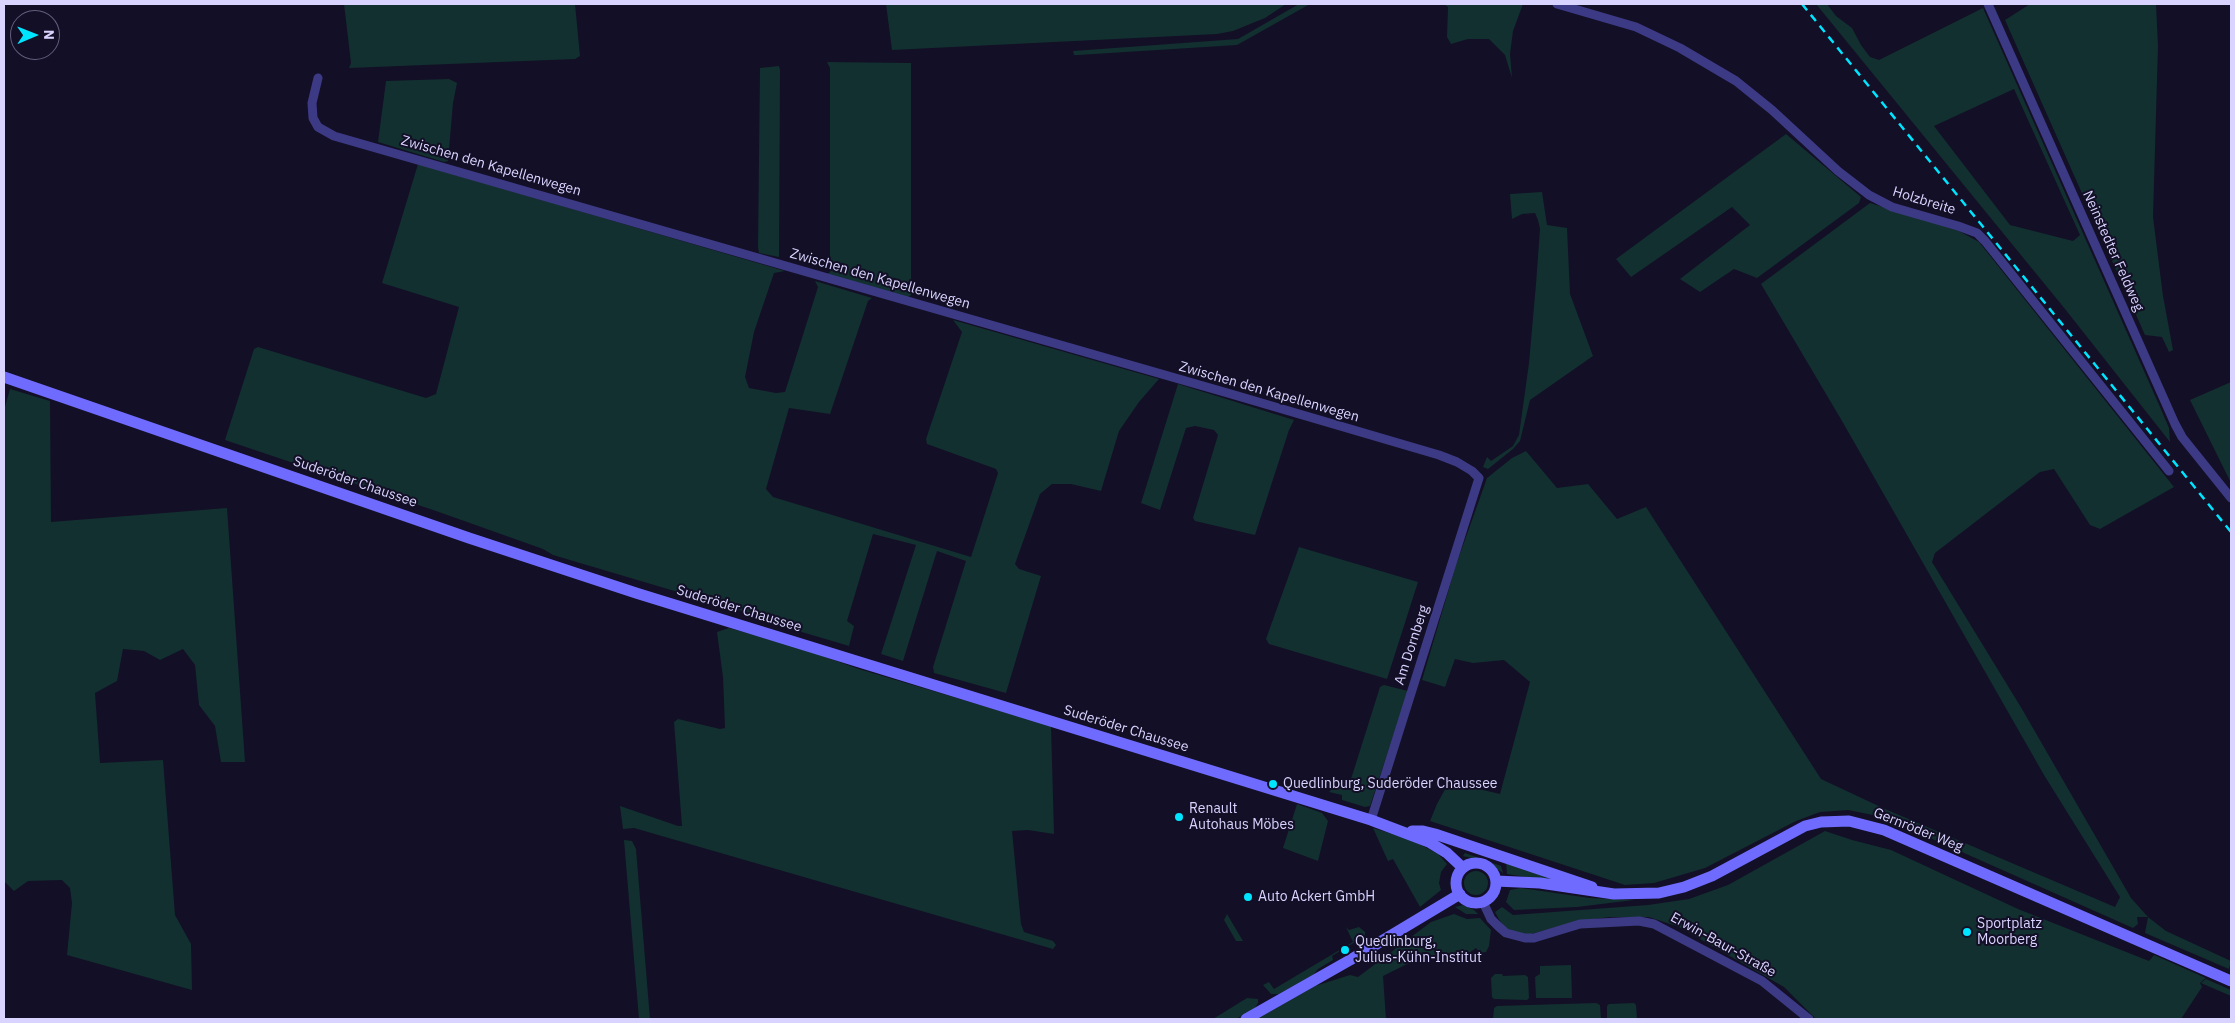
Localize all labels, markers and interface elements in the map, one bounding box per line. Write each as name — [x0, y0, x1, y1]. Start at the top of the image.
north arrow — [10, 10, 60, 60]
text: N — [40, 30, 58, 40]
street label: Zwischen den Kapellenwegen — [399, 132, 583, 200]
street label: Holzbreite — [1890, 183, 1958, 219]
street label: Neinstedter Feldweg — [2079, 188, 2147, 314]
street label: Zwischen den Kapellenwegen — [788, 245, 972, 313]
street label: Zwischen den Kapellenwegen — [1177, 358, 1361, 426]
street label: Suderöder Chaussee — [291, 453, 419, 511]
street label: Suderöder Chaussee — [674, 582, 804, 636]
street label: Am Dornberg — [1391, 603, 1433, 687]
street label: Suderöder Chaussee — [1061, 702, 1191, 756]
place label: Quedlinburg, Suderöder Chaussee — [1283, 776, 1498, 792]
marker: Quedlinburg, Suderöder Chaussee — [1267, 778, 1279, 790]
place label: Renault Autohaus Möbes — [1189, 801, 1294, 834]
street label: Gernröder Weg — [1871, 804, 1965, 856]
marker: Renault Autohaus Möbes — [1173, 811, 1185, 823]
place label: Auto Ackert GmbH — [1258, 889, 1375, 905]
marker: Auto Ackert GmbH — [1242, 891, 1254, 903]
street label: Erwin-Baur-Straße — [1667, 909, 1779, 981]
place label: Sportplatz Moorberg — [1977, 916, 2042, 949]
marker: Sportplatz Moorberg — [1961, 926, 1973, 938]
place label: Quedlinburg, Julius-Kühn-Institut — [1355, 934, 1482, 966]
marker: Quedlinburg, Julius-Kühn-Institut — [1339, 944, 1351, 956]

